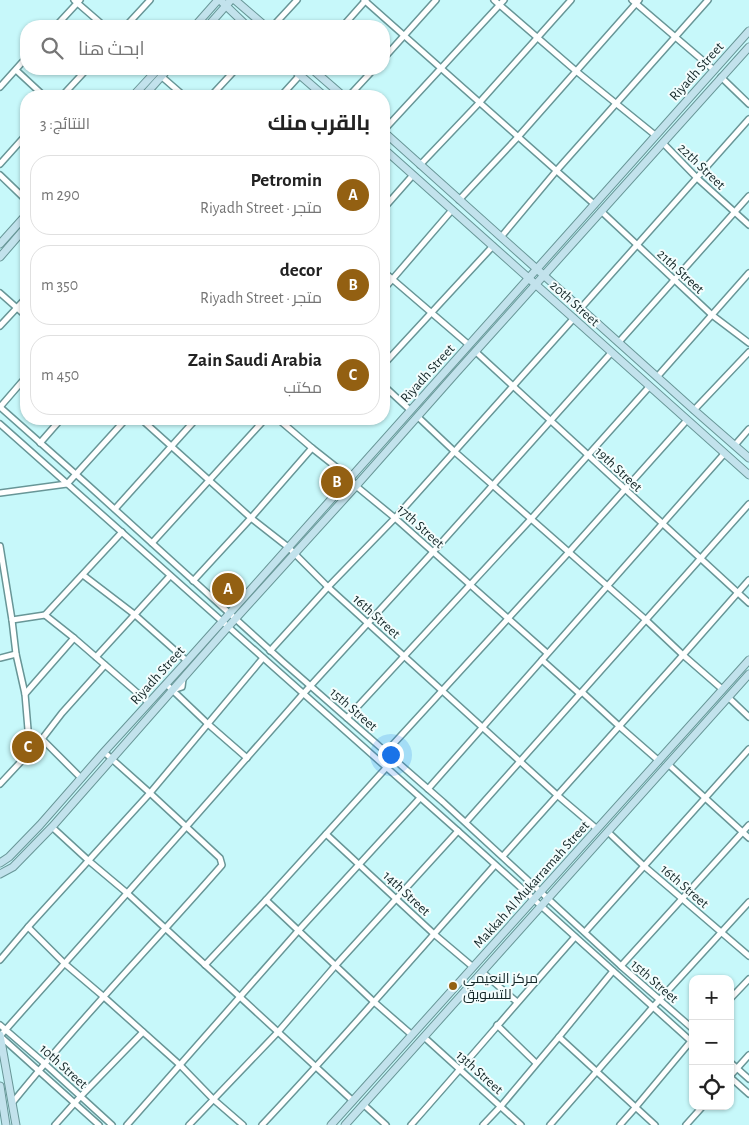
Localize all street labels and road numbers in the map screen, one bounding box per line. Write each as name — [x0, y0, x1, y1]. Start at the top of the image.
street label: Riyadh Street — [667, 39, 727, 104]
street label: 22th Street — [675, 141, 728, 193]
street label: 21th Street — [654, 247, 707, 297]
street label: 20th Street — [547, 278, 602, 330]
street label: Riyadh Street — [398, 341, 458, 406]
street label: 19th Street — [592, 445, 645, 495]
street label: 17th Street — [394, 502, 447, 552]
street label: 16th Street — [350, 592, 403, 642]
street label: Riyadh Street — [128, 643, 188, 708]
street label: 15th Street — [327, 686, 380, 734]
street label: Makkah Al Mukarramah Street — [471, 818, 593, 951]
street label: 16th Street — [658, 862, 711, 912]
street label: 14th Street — [380, 869, 433, 919]
street label: 15th Street — [628, 958, 681, 1006]
street label: 10th Street — [37, 1042, 90, 1092]
street label: 13th Street — [453, 1048, 506, 1098]

